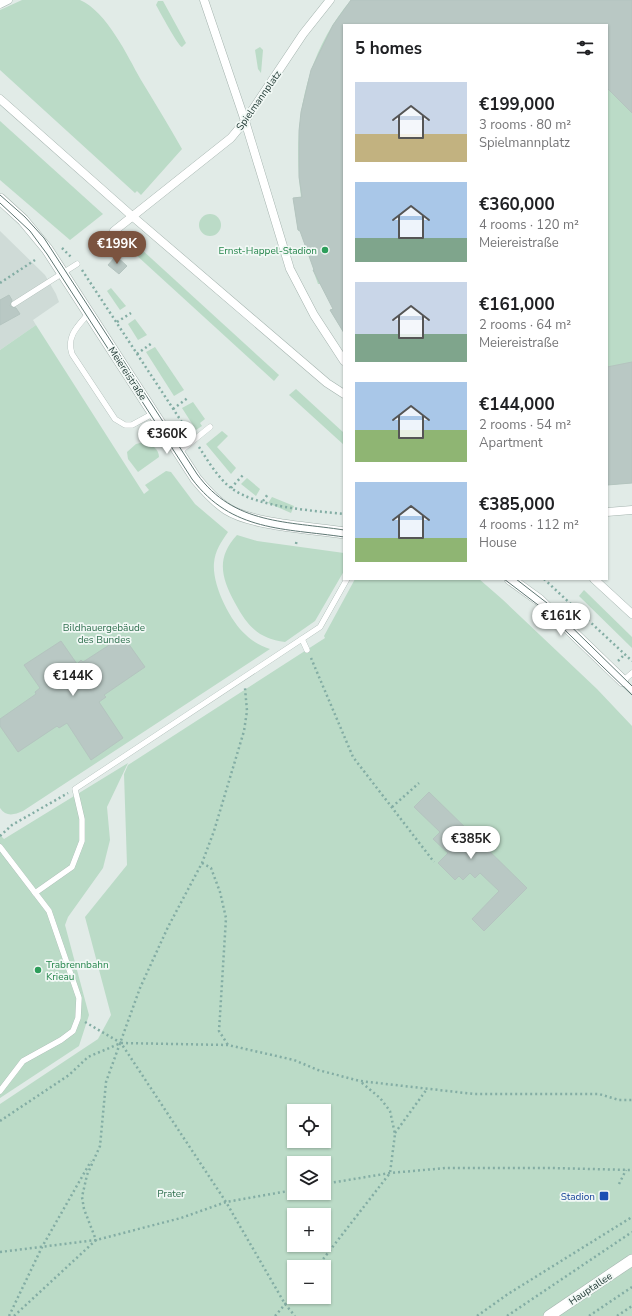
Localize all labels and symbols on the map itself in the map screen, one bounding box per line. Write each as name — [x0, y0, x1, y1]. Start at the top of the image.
street label: Spielmannplatz — [233, 68, 285, 133]
pin: €199K — [89, 231, 145, 265]
place label: Ernst-Happel-Stadion — [218, 244, 317, 258]
marker: Ernst-Happel-Stadion — [320, 245, 330, 255]
street label: Meiereistraße — [105, 344, 150, 403]
pin: €360K — [139, 421, 195, 455]
pin: €161K — [533, 603, 589, 637]
park label: Bildhauergebäude des Bundes — [63, 621, 145, 647]
pin: €144K — [45, 663, 101, 697]
pin: €385K — [443, 826, 499, 860]
place label: Trabrennbahn Krieau — [46, 958, 109, 984]
marker: Trabrennbahn Krieau — [33, 965, 43, 975]
park label: Prater — [157, 1187, 185, 1201]
place label: Stadion — [561, 1190, 595, 1204]
marker: Stadion — [598, 1190, 610, 1202]
street label: Hauptallee — [566, 1269, 615, 1309]

